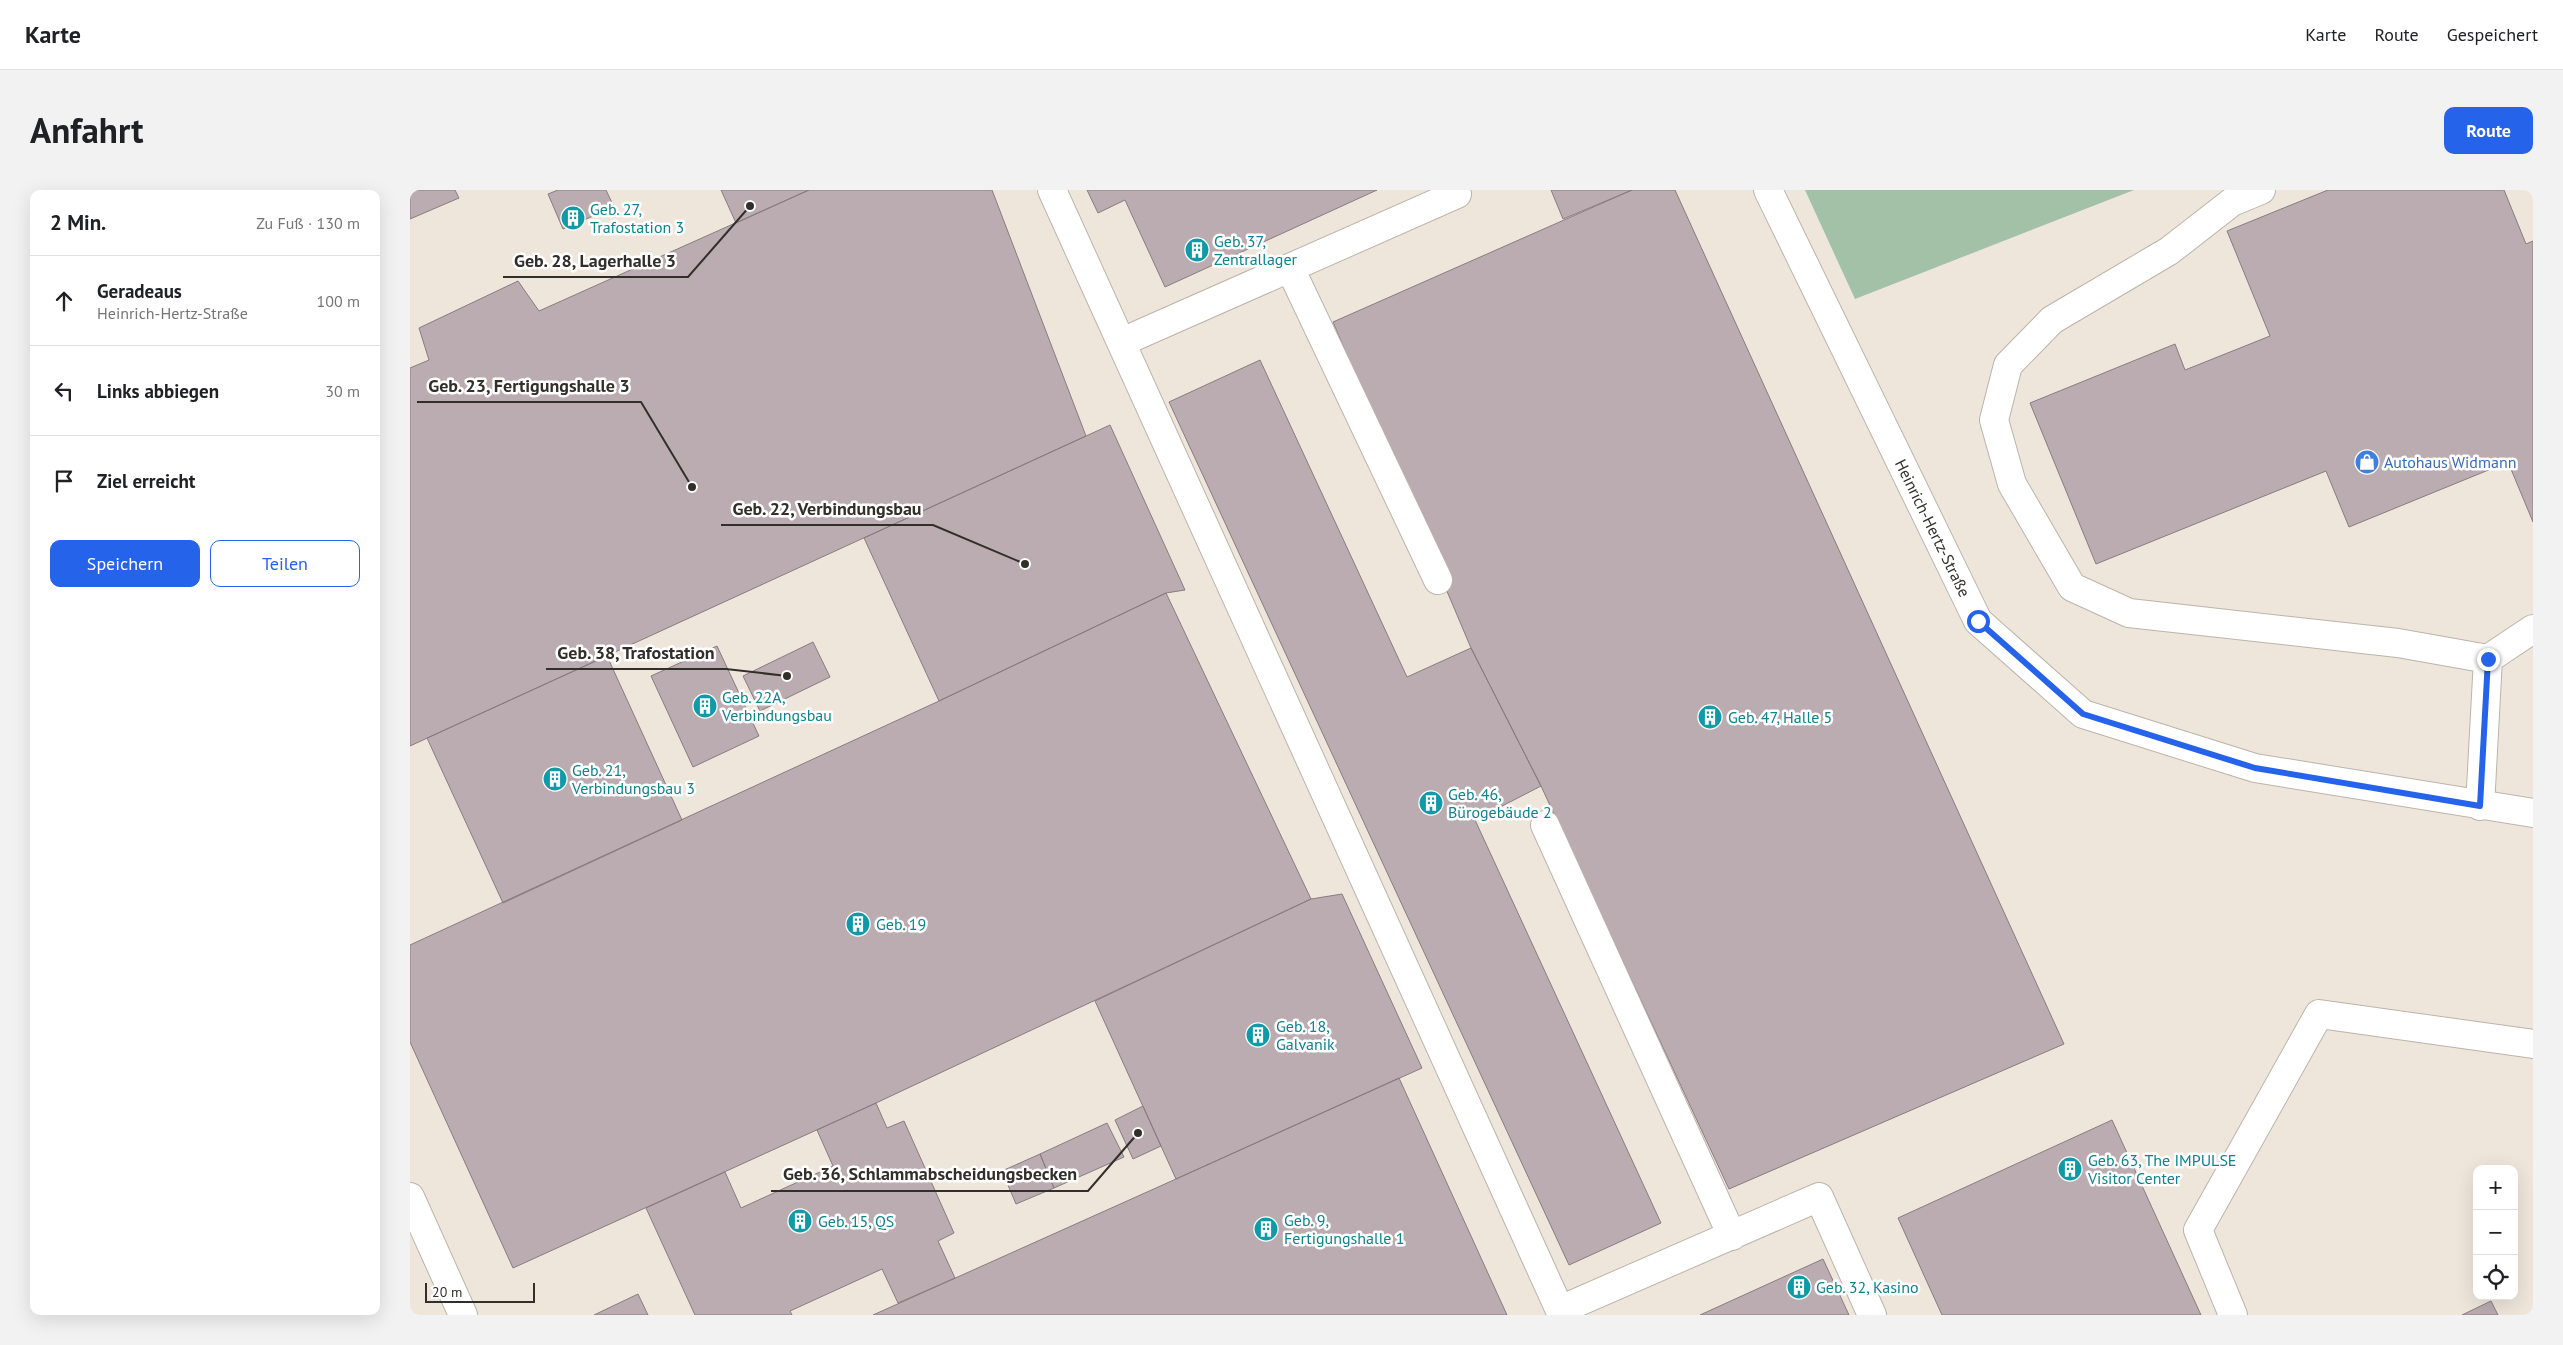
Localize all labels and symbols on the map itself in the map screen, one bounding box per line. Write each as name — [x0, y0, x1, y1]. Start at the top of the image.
place label: Geb. 27, Trafostation 3 — [590, 199, 684, 237]
building icon: Geb. 27, Trafostation 3 — [560, 205, 586, 231]
place label: Geb. 37, Zentrallager — [1214, 231, 1298, 269]
building icon: Geb. 37, Zentrallager — [1184, 237, 1210, 263]
callout: Geb. 28, Lagerhalle 3 — [503, 244, 688, 277]
text: Geb. 28, Lagerhalle 3 — [514, 249, 676, 272]
callout: Geb. 23, Fertigungshalle 3 — [417, 369, 641, 402]
text: Geb. 23, Fertigungshalle 3 — [428, 374, 630, 397]
shop icon: Autohaus Widmann — [2354, 449, 2380, 475]
place label: Autohaus Widmann — [2384, 452, 2516, 472]
street label: Heinrich-Hertz-Straße — [1891, 456, 1975, 600]
callout: Geb. 22, Verbindungsbau — [721, 492, 933, 525]
text: Geb. 22, Verbindungsbau — [733, 497, 922, 520]
route start — [1967, 610, 1990, 633]
callout: Geb. 38, Trafostation — [546, 636, 726, 669]
text: Geb. 38, Trafostation — [557, 641, 715, 664]
route end — [2477, 648, 2500, 671]
place label: Geb. 22A, Verbindungsbau — [721, 687, 832, 725]
building icon: Geb. 22A, Verbindungsbau — [692, 693, 718, 719]
building icon: Geb. 47, Halle 5 — [1697, 704, 1723, 730]
place label: Geb. 47, Halle 5 — [1728, 707, 1832, 727]
place label: Geb. 21, Verbindungsbau 3 — [571, 760, 695, 798]
building icon: Geb. 21, Verbindungsbau 3 — [542, 766, 568, 792]
place label: Geb. 46, Bürogebäude 2 — [1448, 784, 1552, 822]
building icon: Geb. 46, Bürogebäude 2 — [1418, 790, 1444, 816]
building icon: Geb. 19 — [845, 911, 871, 937]
place label: Geb. 19 — [876, 914, 926, 934]
place label: Geb. 18, Galvanik — [1276, 1016, 1335, 1054]
building icon: Geb. 18, Galvanik — [1245, 1022, 1271, 1048]
place label: Geb. 63, The IMPULSE Visitor Center — [2087, 1150, 2236, 1188]
building icon: Geb. 63, The IMPULSE Visitor Center — [2057, 1156, 2083, 1182]
callout: Geb. 36, Schlammabscheidungsbecken — [771, 1158, 1088, 1191]
text: Geb. 36, Schlammabscheidungsbecken — [783, 1162, 1077, 1185]
building icon: Geb. 15, QS — [787, 1208, 813, 1234]
place label: Geb. 9, Fertigungshalle 1 — [1284, 1210, 1404, 1248]
place label: Geb. 15, QS — [818, 1211, 894, 1231]
building icon: Geb. 9, Fertigungshalle 1 — [1253, 1216, 1279, 1242]
building icon: Geb. 32, Kasino — [1786, 1274, 1812, 1300]
place label: Geb. 32, Kasino — [1816, 1277, 1918, 1297]
scale bar — [425, 1280, 535, 1303]

